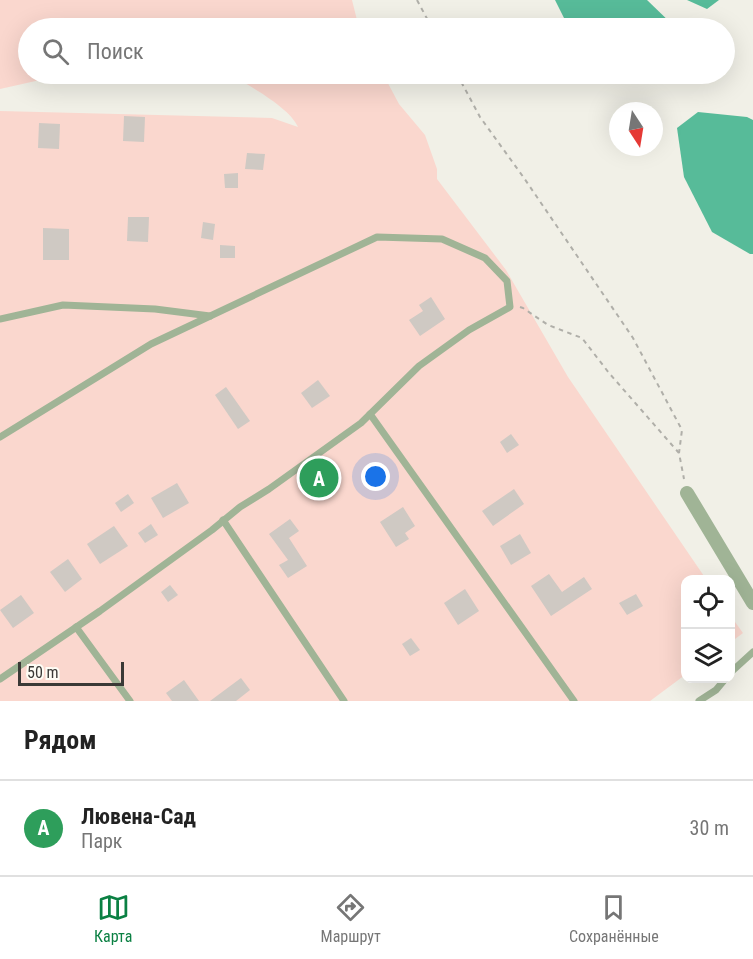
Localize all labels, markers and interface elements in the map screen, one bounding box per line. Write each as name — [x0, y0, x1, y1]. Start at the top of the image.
search box — [18, 18, 735, 84]
icon: search — [39, 35, 72, 68]
text: Поиск — [87, 39, 144, 64]
north arrow — [609, 102, 663, 156]
pin: A — [300, 456, 338, 500]
your location — [361, 462, 390, 491]
map controls — [681, 575, 735, 683]
button: locate — [681, 575, 735, 629]
button: layers — [681, 629, 735, 683]
scale bar — [18, 659, 124, 686]
text: 50 m — [27, 663, 59, 682]
text: Рядом — [24, 725, 96, 755]
text: Лювена-Сад — [81, 804, 196, 829]
text: A — [38, 816, 49, 840]
text: 30 m — [690, 816, 729, 840]
text: Парк — [81, 829, 122, 853]
tab: Карта — [94, 891, 132, 946]
tab: Маршрут — [321, 891, 381, 946]
tab: Сохранённые — [569, 891, 659, 946]

